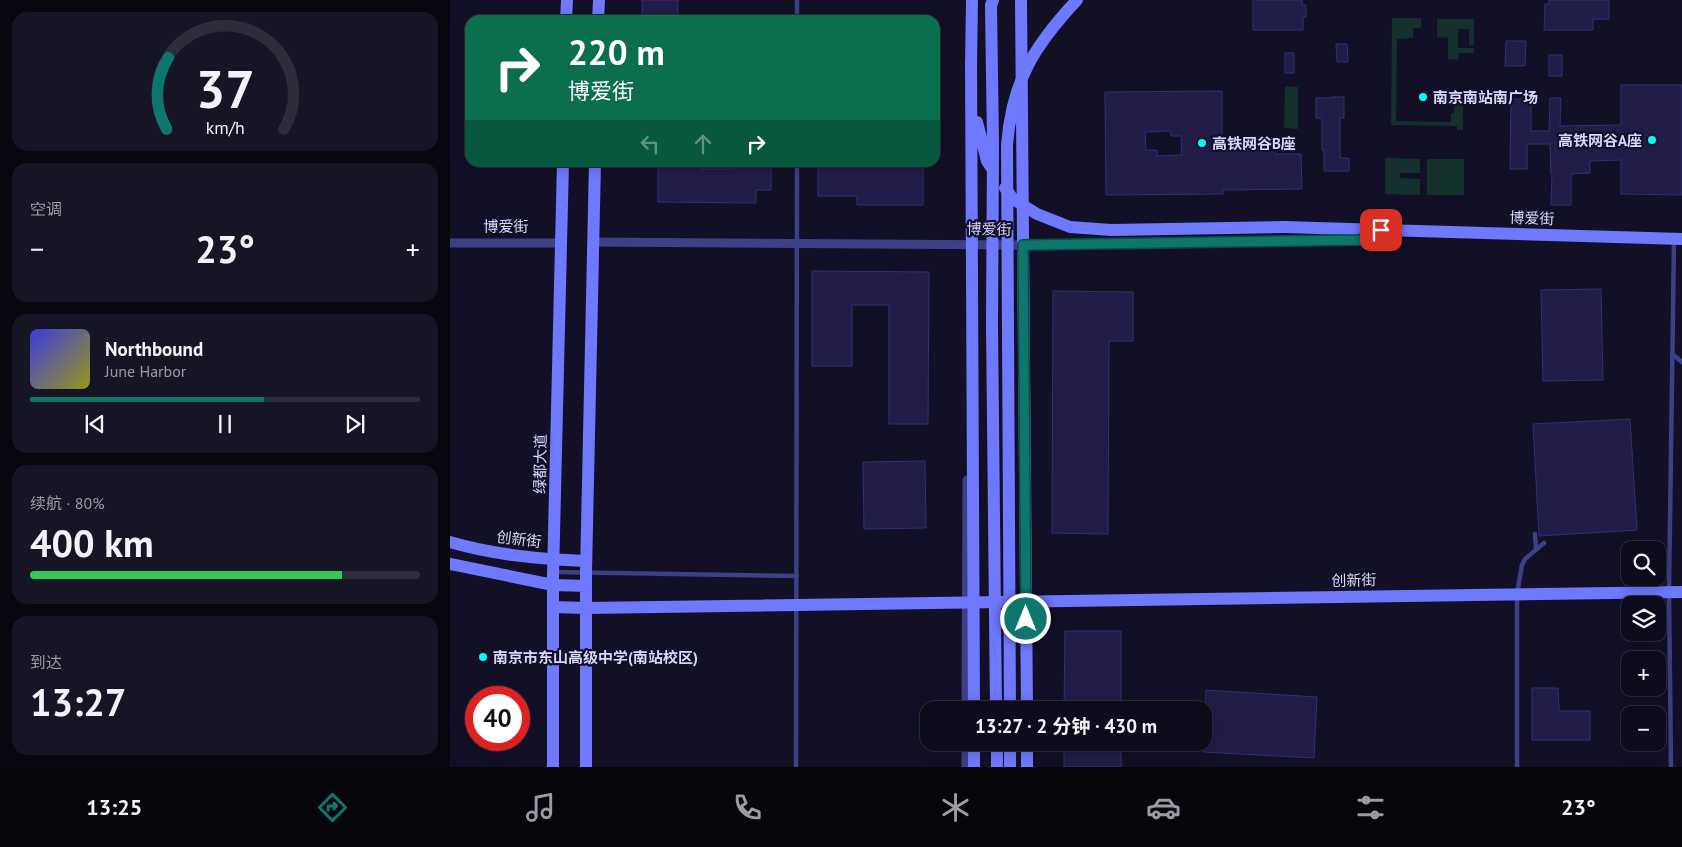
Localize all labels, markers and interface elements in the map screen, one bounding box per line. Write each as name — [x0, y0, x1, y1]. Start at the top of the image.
text: 220 m — [568, 29, 665, 75]
icon: right — [485, 35, 550, 100]
text: 37 — [196, 55, 254, 122]
text: 博爱街 — [568, 77, 634, 105]
place label: 南京南站南广场 — [1433, 88, 1538, 107]
marker: 南京南站南广场 — [1417, 91, 1429, 103]
text: km/h — [205, 116, 245, 139]
icon: left — [636, 130, 664, 158]
icon: ahead — [689, 130, 717, 158]
icon: right — [742, 130, 770, 158]
place label: 高铁网谷A座 — [1558, 131, 1642, 150]
place label: 高铁网谷B座 — [1212, 134, 1296, 153]
marker: 高铁网谷A座 — [1646, 134, 1658, 146]
marker: 高铁网谷B座 — [1196, 137, 1208, 149]
text: 空调 — [30, 199, 62, 219]
street label: 博爱街 — [1509, 208, 1555, 228]
pin — [1360, 209, 1402, 251]
icon: arrive — [1367, 216, 1395, 244]
street label: 博爱街 — [483, 217, 529, 236]
street label: 博爱街 — [966, 219, 1012, 239]
text: 23° — [195, 224, 255, 273]
text: − — [30, 230, 44, 267]
text: + — [406, 230, 420, 267]
text: Northbound — [105, 337, 203, 361]
text: June Harbor — [105, 361, 186, 381]
icon: previous — [81, 410, 109, 438]
icon: pause — [211, 410, 239, 438]
icon: next — [341, 410, 369, 438]
street label: 绿都大道 — [530, 434, 550, 494]
text: 续航 · 80% — [30, 493, 105, 513]
text: 400 km — [30, 518, 154, 567]
street label: 创新街 — [496, 527, 542, 551]
map controls — [1621, 541, 1666, 751]
button: search — [1621, 541, 1666, 586]
street label: 创新街 — [1331, 570, 1377, 590]
position arrow — [999, 592, 1051, 644]
button: layers — [1621, 596, 1666, 641]
place label: 南京市东山高级中学(南站校区) — [493, 648, 698, 667]
marker: 南京市东山高级中学(南站校区) — [477, 651, 489, 663]
button: + — [1621, 651, 1666, 696]
text: 到达 — [30, 652, 62, 672]
text: 13:27 — [30, 677, 126, 726]
speed limit sign: 40 — [465, 686, 530, 751]
button: − — [1621, 706, 1666, 751]
text: 13:27 · 2 分钟 · 430 m — [975, 714, 1157, 738]
icon: directions — [315, 790, 350, 825]
icon: music — [523, 790, 558, 825]
icon: phone — [730, 790, 765, 825]
icon: climate — [938, 790, 973, 825]
icon: car — [1146, 790, 1181, 825]
icon: filters — [1353, 790, 1388, 825]
text: 13:25 — [86, 793, 142, 821]
text: 23° — [1561, 793, 1596, 821]

